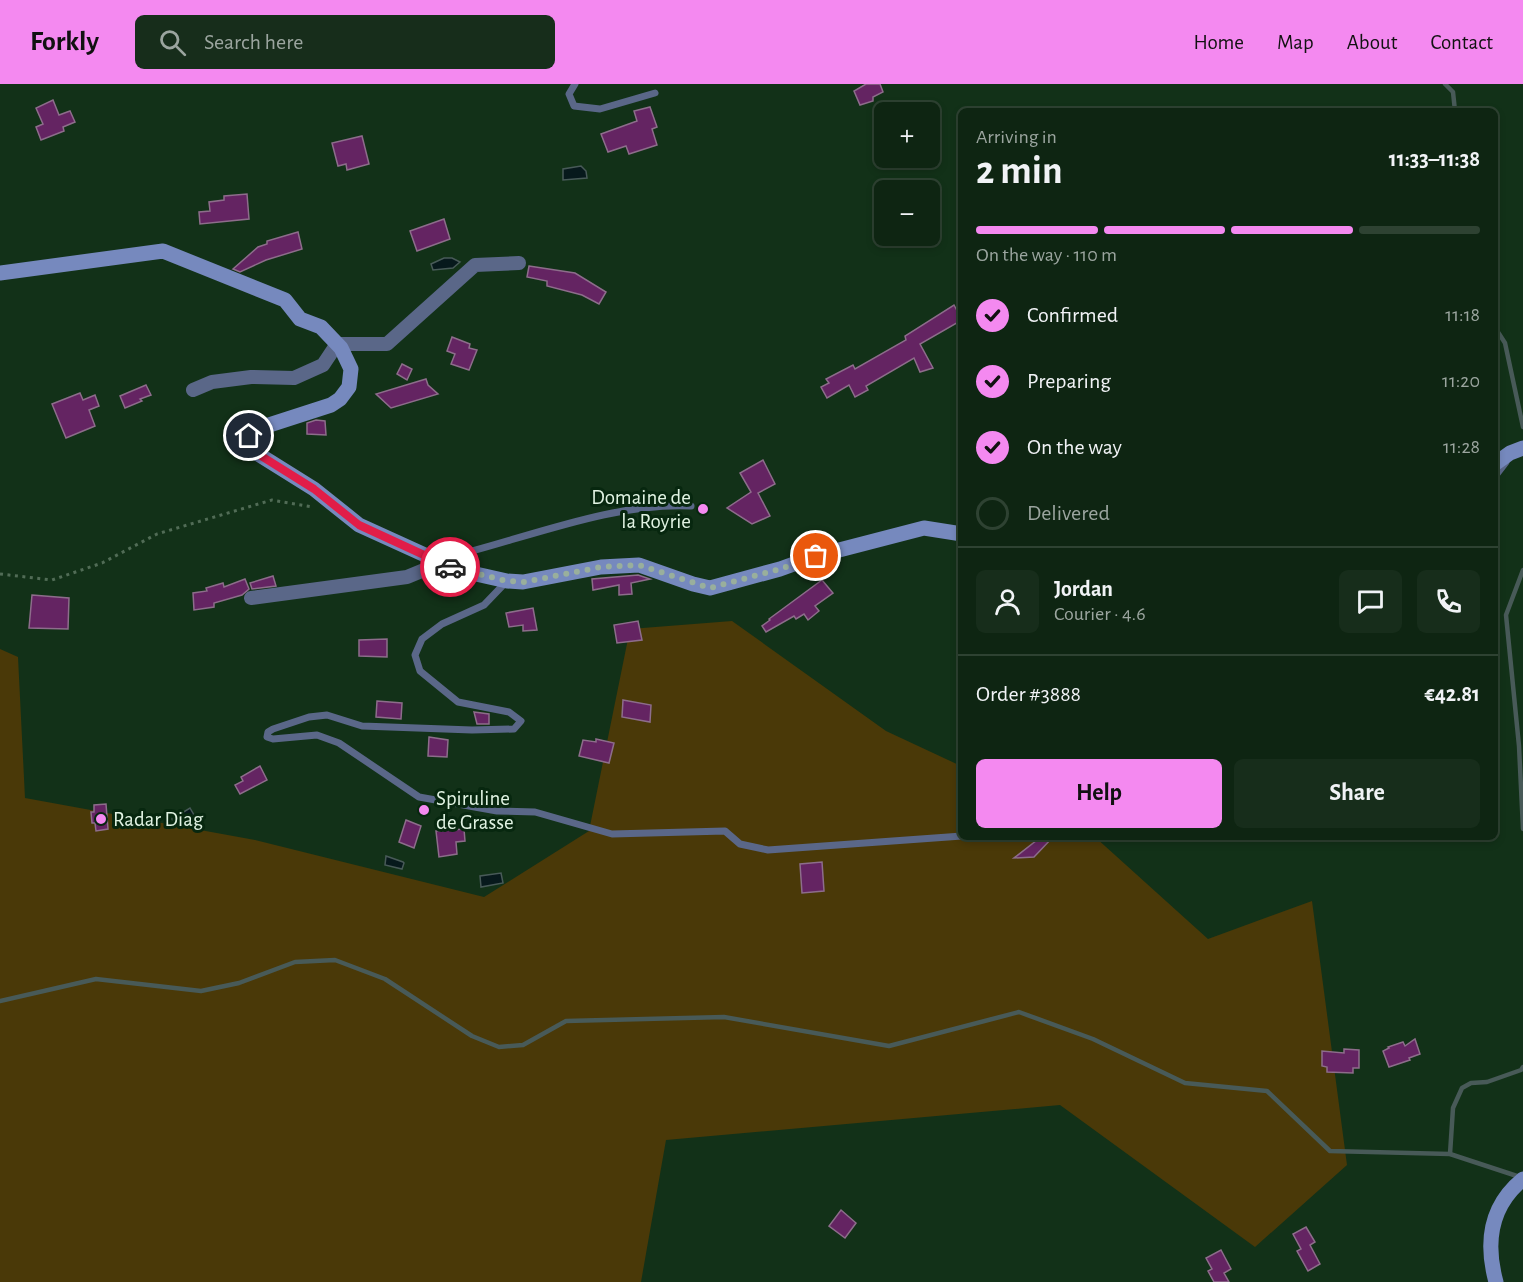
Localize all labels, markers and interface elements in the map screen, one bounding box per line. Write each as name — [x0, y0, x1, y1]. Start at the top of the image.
search box — [135, 15, 555, 69]
icon: search — [156, 26, 189, 59]
text: Forkly — [30, 28, 99, 56]
text: Search here — [204, 31, 303, 53]
text: Home — [1193, 32, 1244, 53]
text: Map — [1277, 32, 1314, 53]
text: About — [1347, 32, 1397, 53]
text: Contact — [1430, 32, 1493, 53]
map controls — [874, 102, 940, 246]
button: + — [874, 102, 940, 168]
text: Arriving in — [976, 127, 1057, 147]
text: 11:33–11:38 — [1389, 148, 1480, 170]
text: 2 min — [976, 152, 1063, 191]
button: − — [874, 180, 940, 246]
text: On the way · 110 m — [976, 245, 1117, 265]
icon: check — [976, 299, 1009, 332]
text: Confirmed — [1027, 304, 1118, 326]
text: 11:18 — [1445, 305, 1480, 325]
icon: check — [976, 365, 1009, 398]
text: Preparing — [1027, 370, 1111, 392]
text: 11:20 — [1442, 371, 1480, 391]
pin — [223, 410, 274, 461]
icon: home — [232, 419, 265, 452]
icon: check — [976, 431, 1009, 464]
text: On the way — [1027, 436, 1122, 458]
text: 11:28 — [1443, 437, 1480, 457]
place label: Domaine de la Royrie — [591, 487, 691, 532]
marker: Domaine de la Royrie — [696, 502, 710, 516]
text: Delivered — [1027, 502, 1110, 524]
pin — [790, 530, 841, 581]
courier — [420, 537, 480, 597]
icon: bag — [799, 539, 832, 572]
icon: car — [434, 551, 467, 584]
button: person — [976, 570, 1039, 633]
button: chat — [1339, 570, 1402, 633]
button: phone — [1417, 570, 1480, 633]
text: Jordan — [1054, 578, 1113, 600]
text: Courier · 4.6 — [1054, 604, 1146, 624]
text: Order #3888 — [976, 683, 1081, 705]
text: €42.81 — [1424, 683, 1480, 705]
button: Help — [976, 759, 1222, 828]
button: Share — [1234, 759, 1480, 828]
place label: Spiruline de Grasse — [436, 788, 514, 833]
marker: Spiruline de Grasse — [417, 803, 431, 817]
place label: Radar Diag — [113, 809, 204, 830]
marker: Radar Diag — [94, 812, 108, 826]

